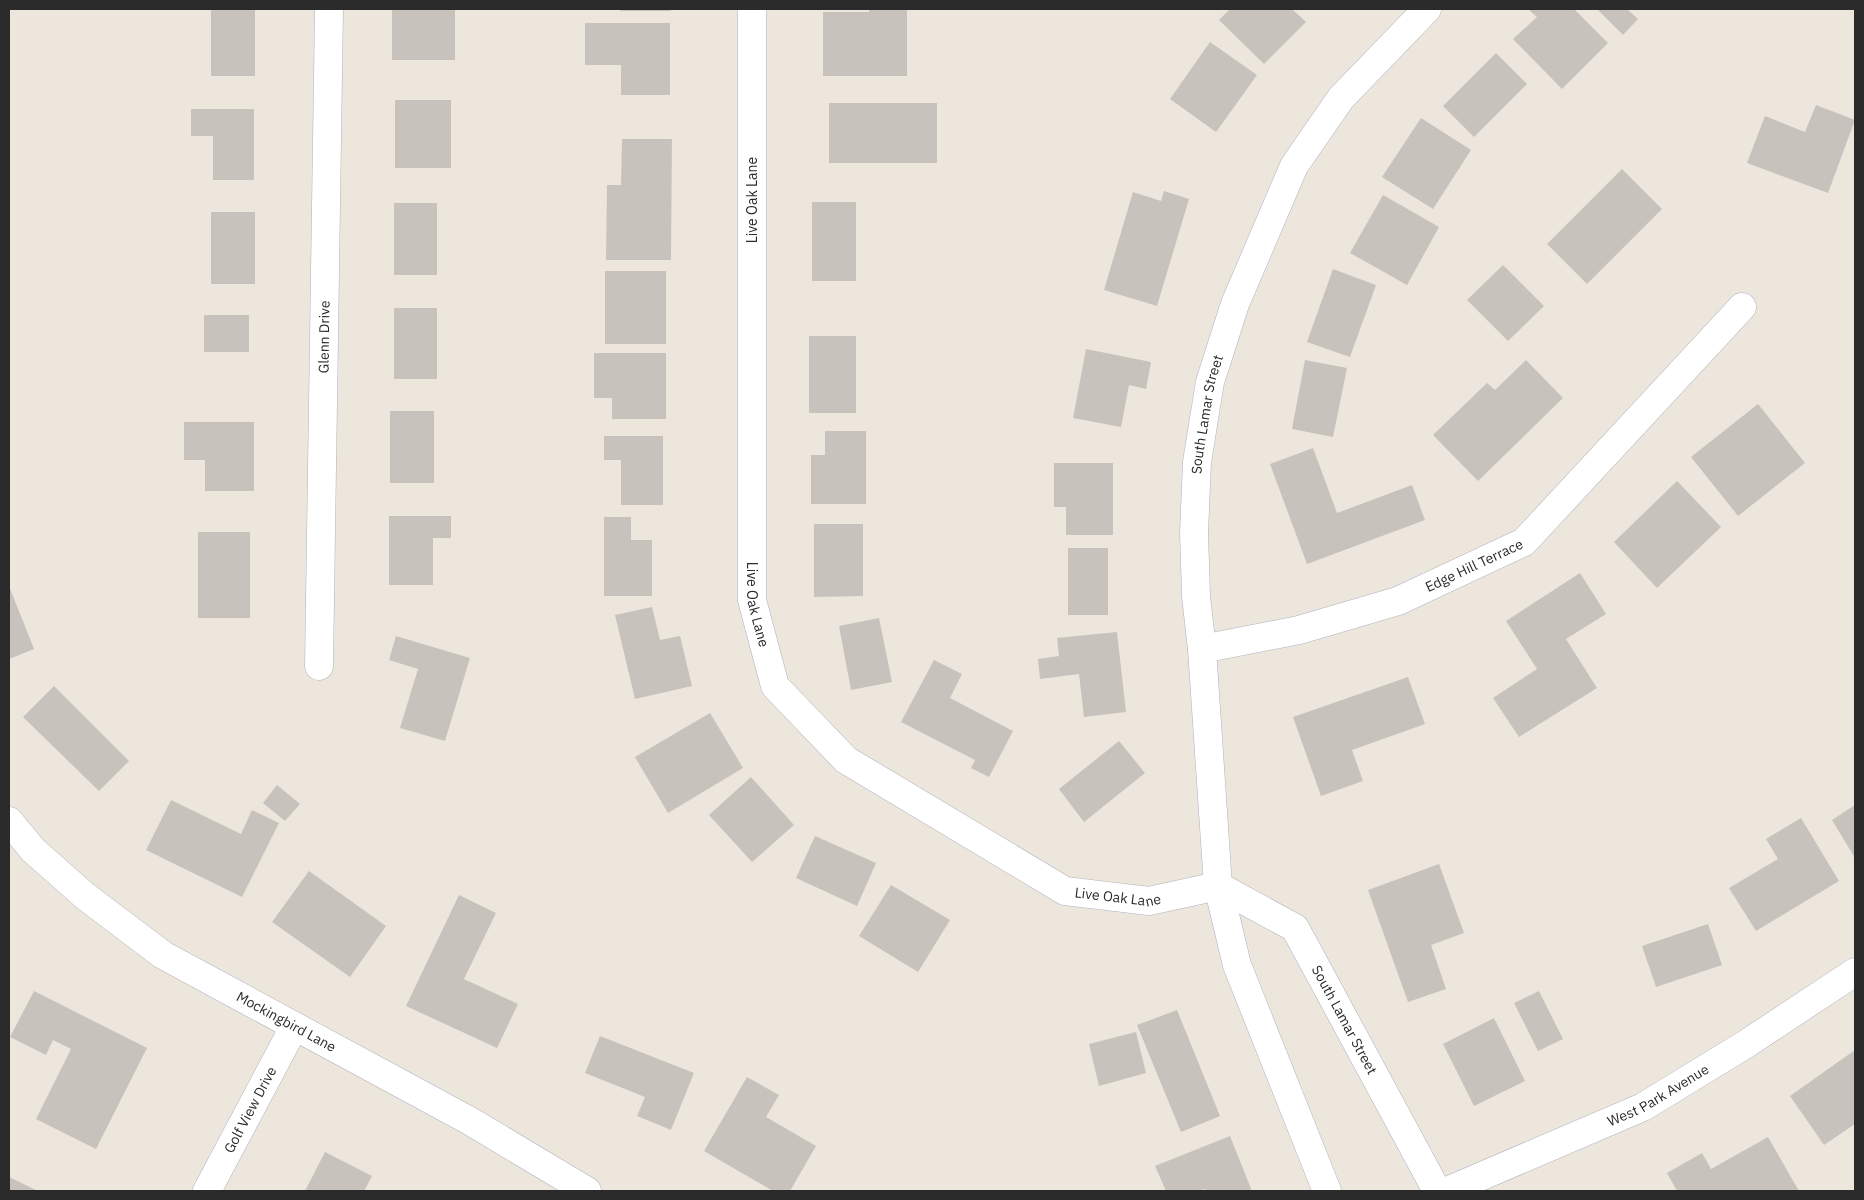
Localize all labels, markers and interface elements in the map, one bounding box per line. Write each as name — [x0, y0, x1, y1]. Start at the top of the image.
street label: Live Oak Lane — [743, 156, 761, 243]
street label: Glenn Drive — [314, 300, 334, 374]
street label: South Lamar Street — [1187, 352, 1227, 474]
street label: Edge Hill Terrace — [1422, 535, 1526, 596]
street label: Live Oak Lane — [743, 562, 773, 649]
street label: Live Oak Lane — [1074, 883, 1163, 911]
street label: South Lamar Street — [1308, 962, 1381, 1077]
street label: Mockingbird Lane — [233, 987, 340, 1056]
street label: West Park Avenue — [1605, 1060, 1712, 1130]
street label: Golf View Drive — [220, 1063, 281, 1156]

